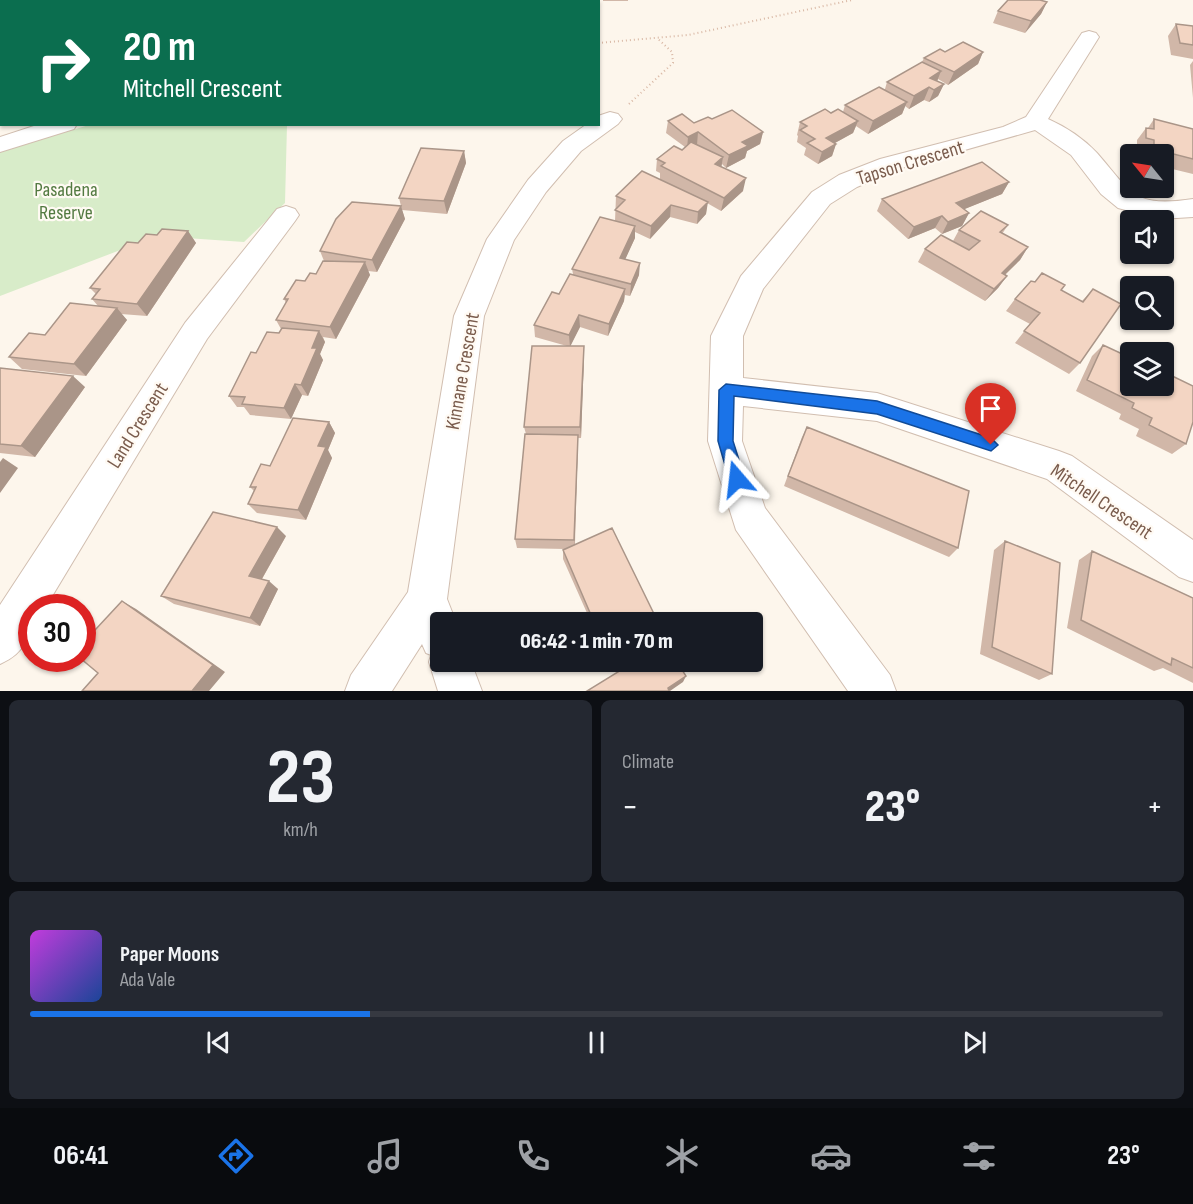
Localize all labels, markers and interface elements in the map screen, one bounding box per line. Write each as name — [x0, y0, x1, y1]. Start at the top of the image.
text: 20 m — [123, 22, 196, 73]
icon: right — [24, 24, 102, 102]
text: Mitchell Crescent — [123, 73, 282, 105]
street label: Tapson Crescent — [854, 135, 967, 191]
north arrow — [1120, 144, 1174, 198]
map controls — [1120, 144, 1174, 396]
park label: Pasadena Reserve — [34, 178, 98, 225]
button: sound — [1120, 210, 1174, 264]
button: search — [1120, 276, 1174, 330]
street label: Kinnane Crescent — [441, 311, 485, 432]
button: layers — [1120, 342, 1174, 396]
street label: Land Crescent — [102, 378, 174, 473]
pin — [965, 383, 1016, 445]
icon: arrive — [974, 392, 1007, 425]
position arrow — [705, 447, 769, 511]
street label: Mitchell Crescent — [1046, 459, 1157, 545]
speed limit sign: 30 — [18, 594, 96, 672]
text: 06:42 · 1 min · 70 m — [520, 628, 673, 655]
text: 23 — [266, 732, 335, 825]
text: Climate — [622, 750, 674, 774]
text: 23° — [865, 780, 920, 835]
text: − — [622, 787, 638, 827]
text: + — [1147, 787, 1163, 827]
text: km/h — [283, 818, 318, 842]
text: Paper Moons — [120, 941, 219, 968]
text: Ada Vale — [120, 968, 175, 992]
icon: previous — [202, 1026, 235, 1059]
icon: pause — [580, 1026, 613, 1059]
icon: next — [958, 1026, 991, 1059]
icon: directions — [215, 1135, 257, 1177]
icon: music — [364, 1135, 406, 1177]
icon: phone — [512, 1135, 554, 1177]
icon: climate — [661, 1135, 703, 1177]
icon: car — [810, 1135, 852, 1177]
icon: filters — [958, 1135, 1000, 1177]
text: 06:41 — [53, 1140, 108, 1172]
text: 23° — [1107, 1140, 1140, 1172]

